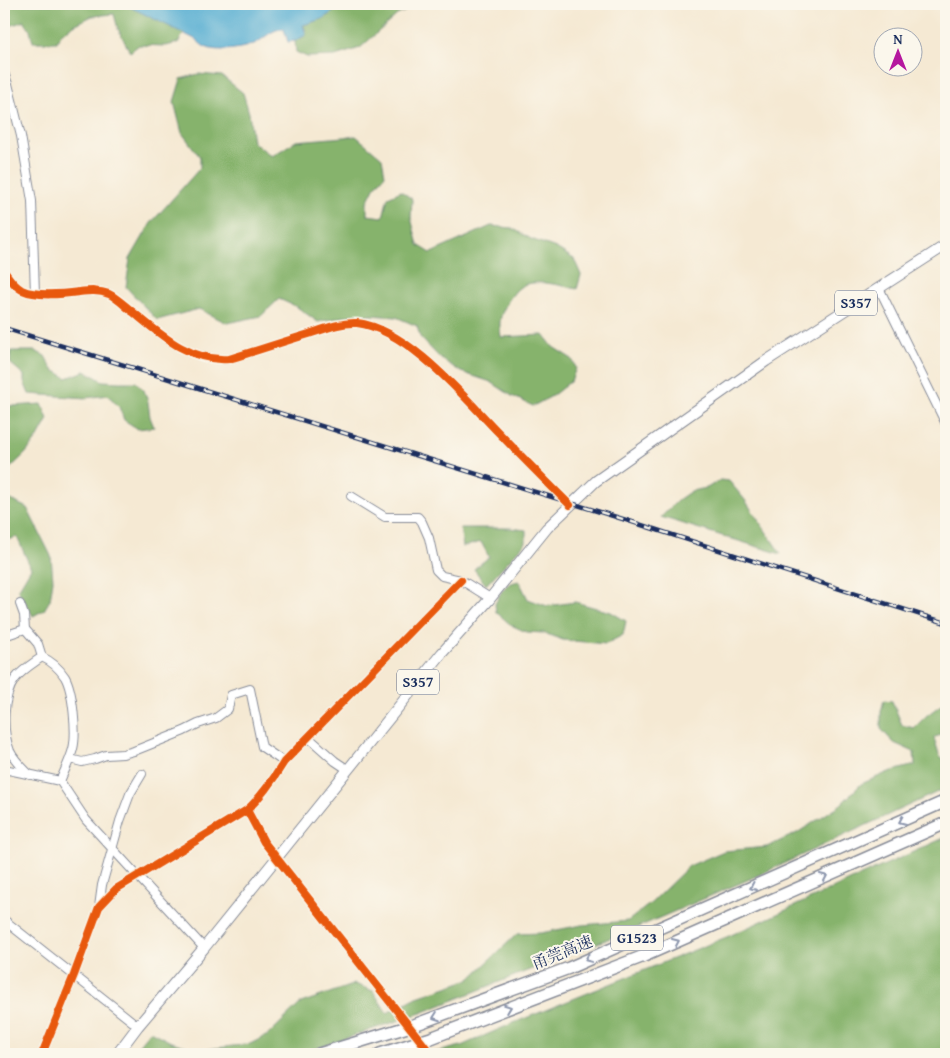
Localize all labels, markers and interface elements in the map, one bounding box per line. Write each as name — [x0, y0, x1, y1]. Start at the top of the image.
north arrow — [872, 28, 922, 78]
text: N — [893, 29, 903, 49]
road number: S357 — [835, 290, 877, 316]
road number: S357 — [397, 670, 439, 694]
one-way arrow — [898, 815, 907, 826]
one-way arrow — [819, 872, 828, 883]
one-way arrow — [749, 880, 758, 891]
road number: G1523 — [611, 926, 663, 950]
street label: 甬莞高速 — [528, 929, 596, 975]
one-way arrow — [671, 938, 680, 949]
one-way arrow — [584, 953, 593, 964]
one-way arrow — [503, 1004, 512, 1015]
one-way arrow — [433, 1011, 441, 1021]

